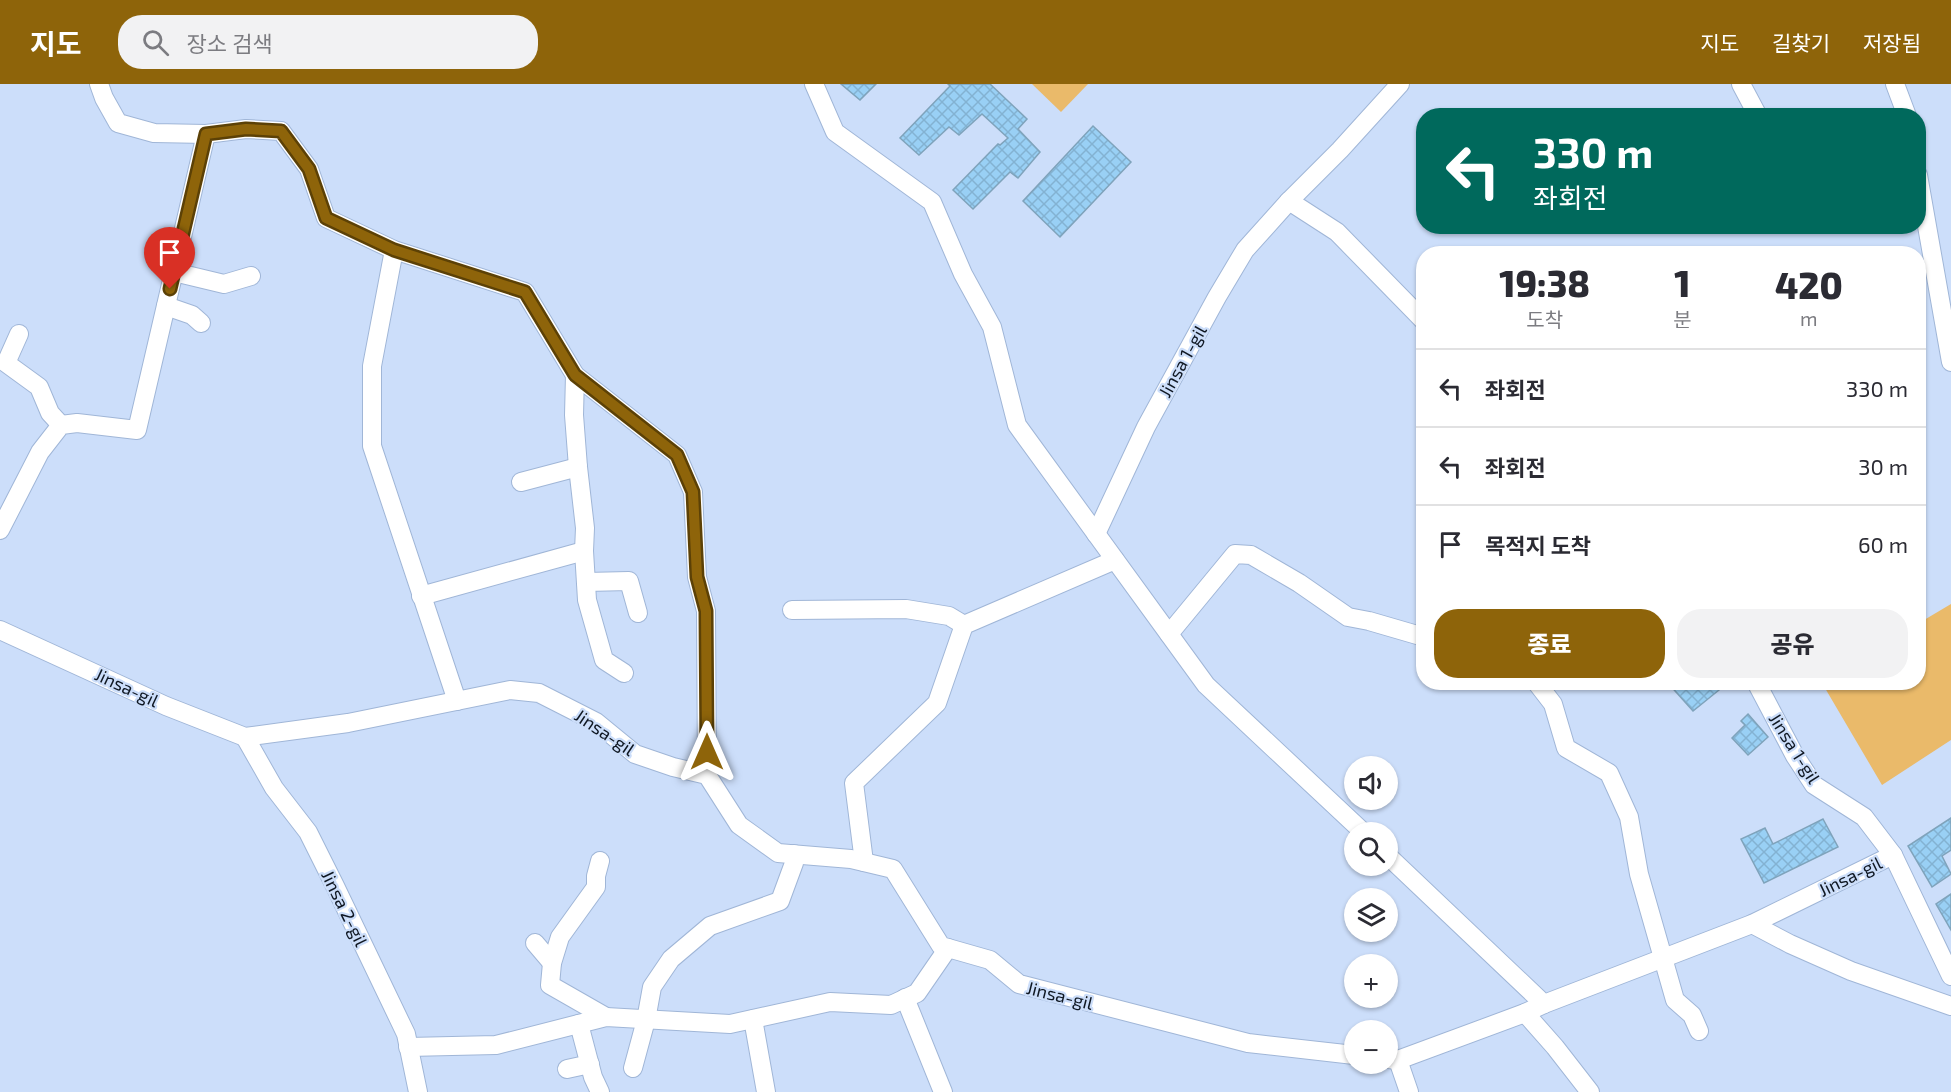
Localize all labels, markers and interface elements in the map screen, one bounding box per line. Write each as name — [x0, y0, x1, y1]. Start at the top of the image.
search box — [118, 15, 538, 69]
text: 지도 — [30, 26, 82, 60]
icon: search — [139, 26, 172, 59]
text: 장소 검색 — [187, 30, 272, 56]
text: 지도 — [1700, 30, 1739, 55]
text: 길찾기 — [1772, 30, 1830, 55]
text: 저장됨 — [1863, 30, 1921, 55]
text: 330 m — [1533, 126, 1653, 176]
icon: left — [1434, 132, 1512, 210]
text: 좌회전 — [1533, 181, 1608, 213]
pin — [144, 227, 195, 289]
icon: arrive — [153, 236, 186, 269]
text: 19:38 — [1499, 261, 1590, 304]
text: 1 — [1674, 261, 1691, 304]
text: 420 — [1775, 263, 1843, 306]
text: m — [1800, 306, 1818, 330]
text: 도착 — [1526, 307, 1563, 331]
text: 분 — [1673, 307, 1692, 331]
street label: Jinsa 1-gil — [1153, 320, 1211, 401]
icon: left — [1434, 372, 1467, 405]
text: 330 m — [1846, 375, 1908, 401]
text: 좌회전 — [1485, 376, 1546, 402]
icon: left — [1434, 450, 1467, 483]
text: 30 m — [1858, 453, 1908, 479]
text: 좌회전 — [1485, 454, 1546, 480]
icon: arrive — [1434, 528, 1467, 561]
text: 60 m — [1858, 531, 1908, 557]
text: 목적지 도착 — [1485, 532, 1591, 558]
button: 종료 — [1434, 609, 1665, 678]
button: 공유 — [1677, 609, 1908, 678]
street label: Jinsa-gil — [92, 663, 163, 712]
street label: Jinsa-gil — [571, 704, 640, 760]
street label: Jinsa 1-gil — [1765, 709, 1826, 788]
position arrow — [675, 720, 739, 784]
map controls — [1344, 756, 1398, 1074]
button: sound — [1344, 756, 1398, 810]
button: search — [1344, 822, 1398, 876]
street label: Jinsa-gil — [1815, 851, 1886, 901]
street label: Jinsa 2-gil — [317, 866, 373, 950]
button: layers — [1344, 888, 1398, 942]
button: + — [1344, 954, 1398, 1008]
street label: Jinsa-gil — [1024, 976, 1096, 1014]
button: − — [1344, 1020, 1398, 1074]

